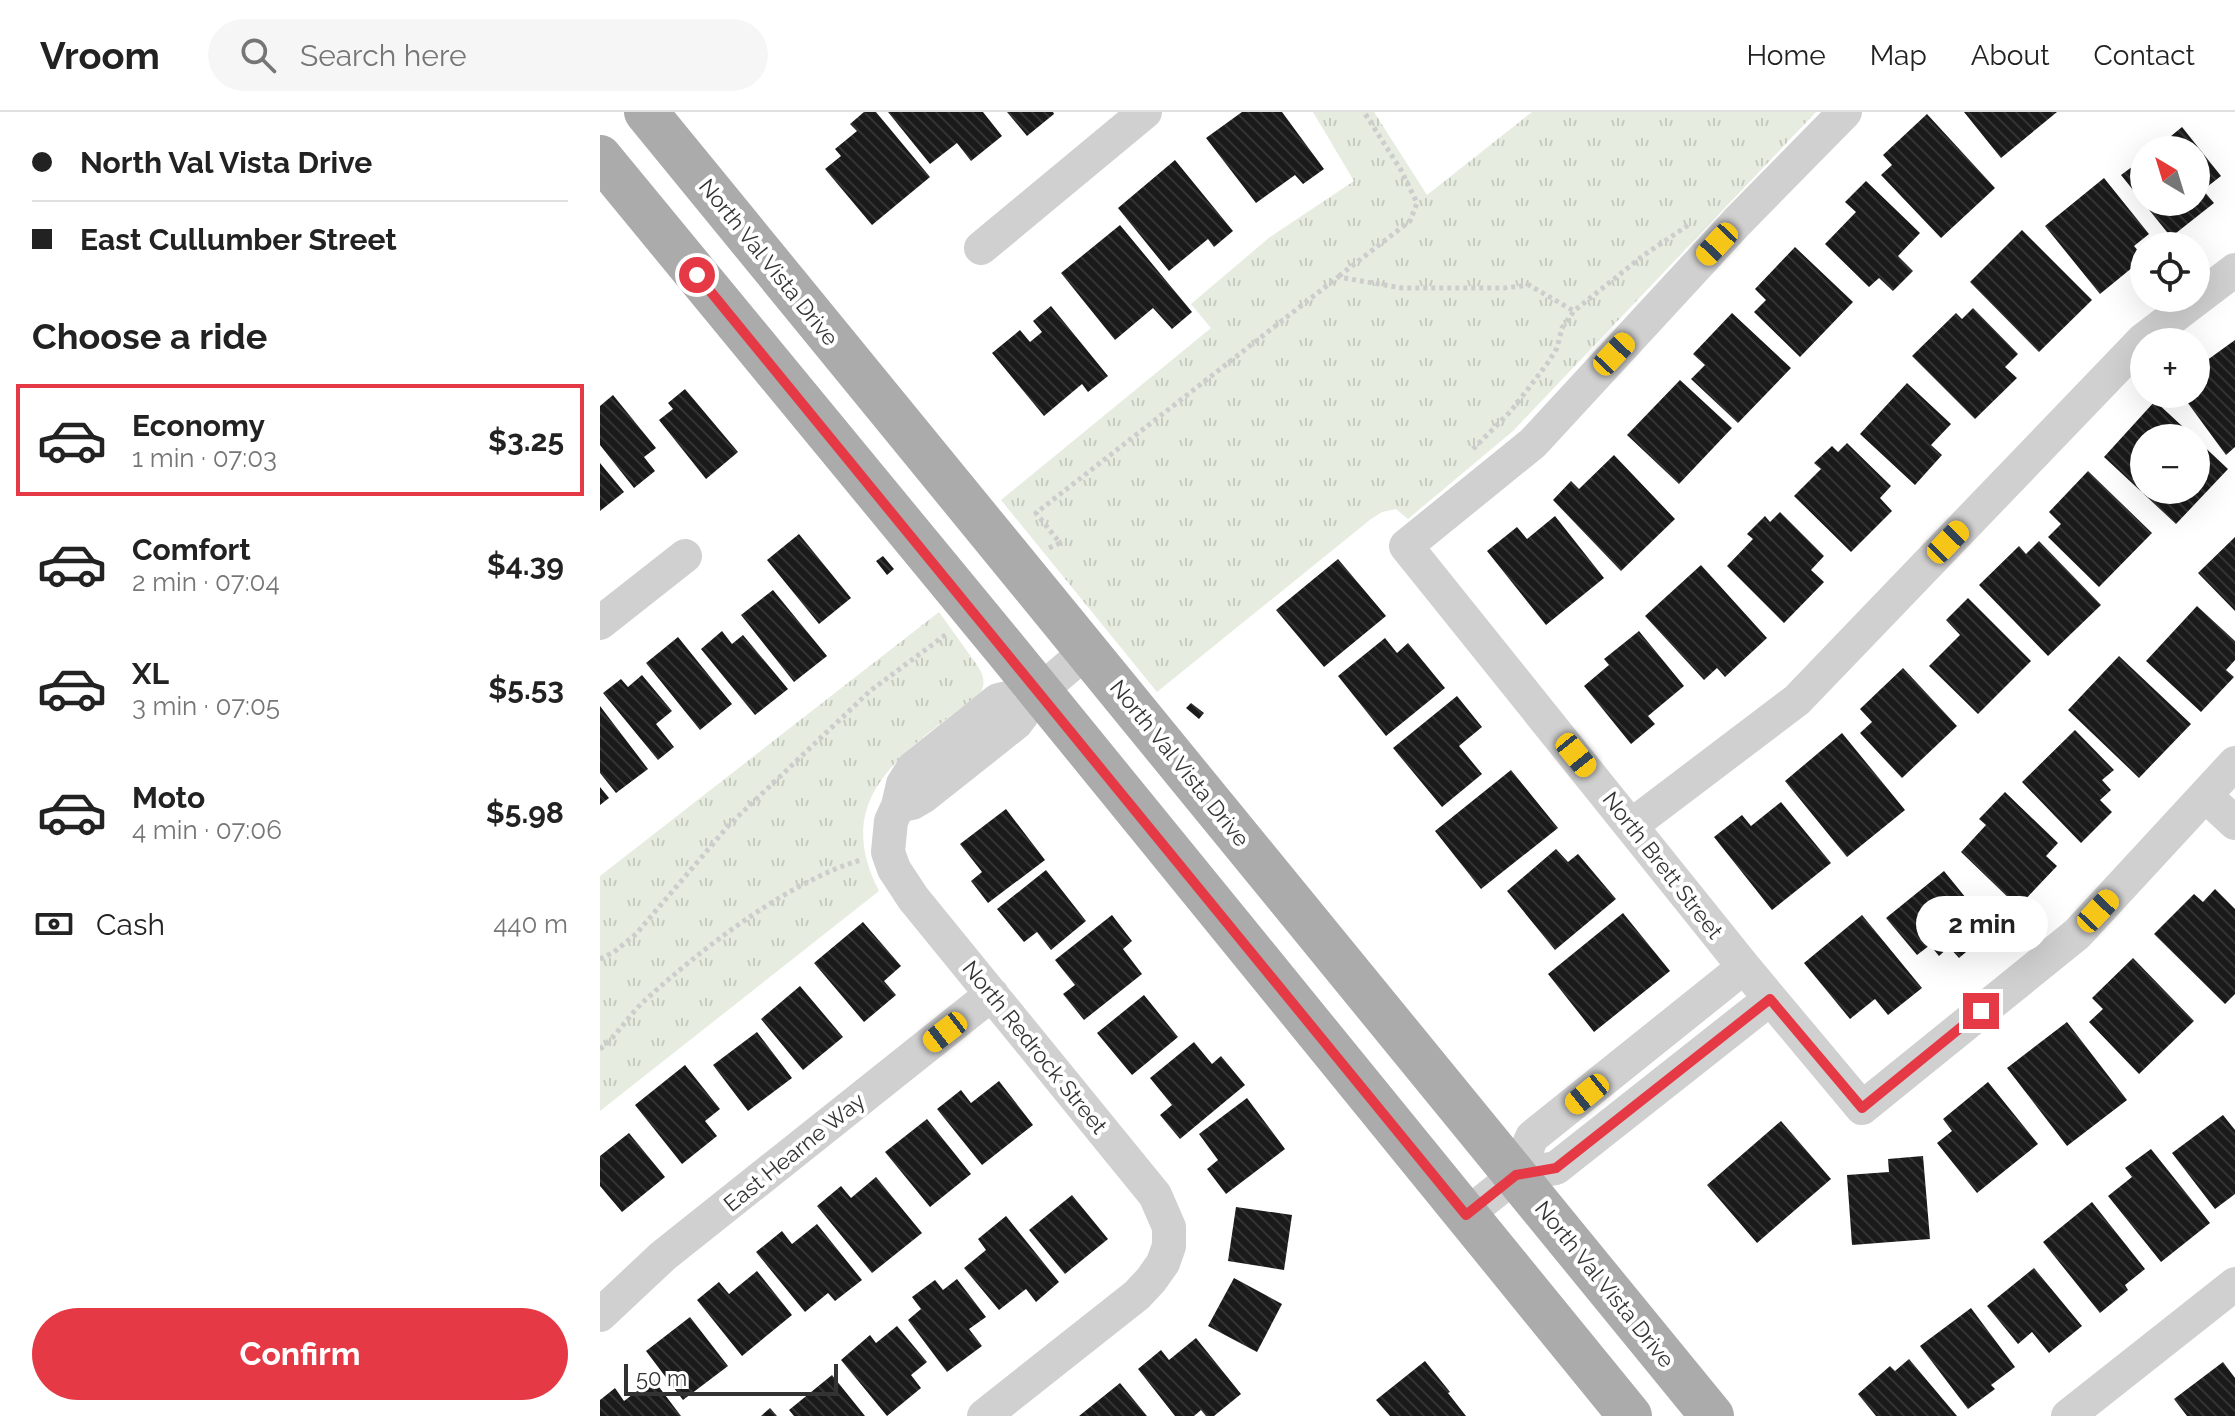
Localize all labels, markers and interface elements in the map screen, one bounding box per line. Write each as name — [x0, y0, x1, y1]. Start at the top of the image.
search box — [208, 19, 768, 91]
text: Vroom — [40, 33, 160, 78]
icon: search — [236, 33, 280, 77]
text: Search here — [300, 38, 467, 73]
text: Home — [1746, 39, 1826, 72]
text: Map — [1870, 39, 1927, 72]
text: About — [1971, 39, 2050, 72]
text: Contact — [2094, 39, 2195, 72]
north arrow — [2130, 136, 2210, 216]
map controls — [2130, 136, 2210, 504]
text: North Val Vista Drive — [80, 145, 372, 180]
street label: North Val Vista Drive — [694, 174, 844, 350]
car — [1692, 218, 1742, 270]
text: East Cullumber Street — [80, 222, 397, 257]
button: locate — [2130, 232, 2210, 312]
route start — [679, 257, 715, 293]
text: Choose a ride — [32, 315, 267, 357]
car — [1589, 328, 1639, 380]
button: + — [2130, 328, 2210, 408]
icon: car — [36, 404, 108, 476]
text: Economy — [132, 408, 265, 443]
text: $3.25 — [488, 423, 564, 458]
button: − — [2130, 424, 2210, 504]
text: 1 min · 07:03 — [132, 443, 277, 473]
car — [1923, 516, 1973, 568]
icon: car — [36, 528, 108, 600]
text: Comfort — [132, 532, 251, 567]
text: $4.39 — [487, 547, 564, 582]
text: 2 min · 07:04 — [132, 567, 280, 597]
icon: car — [36, 652, 108, 724]
text: XL — [132, 656, 169, 691]
text: $5.53 — [488, 671, 564, 706]
street label: North Val Vista Drive — [1105, 675, 1255, 851]
text: 3 min · 07:05 — [132, 691, 280, 721]
car — [1552, 729, 1600, 781]
icon: car — [36, 776, 108, 848]
text: Moto — [132, 780, 205, 815]
street label: North Brett Street — [1597, 786, 1729, 944]
text: $5.98 — [486, 795, 564, 830]
text: 4 min · 07:06 — [132, 815, 282, 845]
car — [2073, 885, 2123, 937]
callout: 2 min — [1915, 895, 2047, 951]
icon: cash — [32, 902, 76, 946]
text: Cash — [96, 907, 165, 942]
text: 440 m — [493, 909, 568, 939]
text: 2 min — [1948, 909, 2016, 939]
street label: North Redrock Street — [957, 955, 1113, 1139]
route end — [1963, 993, 1999, 1029]
car — [919, 1008, 971, 1056]
car — [1561, 1070, 1613, 1118]
street label: East Hearne Way — [718, 1087, 870, 1217]
street label: North Val Vista Drive — [1530, 1196, 1680, 1372]
button: Confirm — [32, 1308, 568, 1400]
scale bar — [624, 1360, 838, 1396]
text: 50 m — [636, 1365, 687, 1391]

